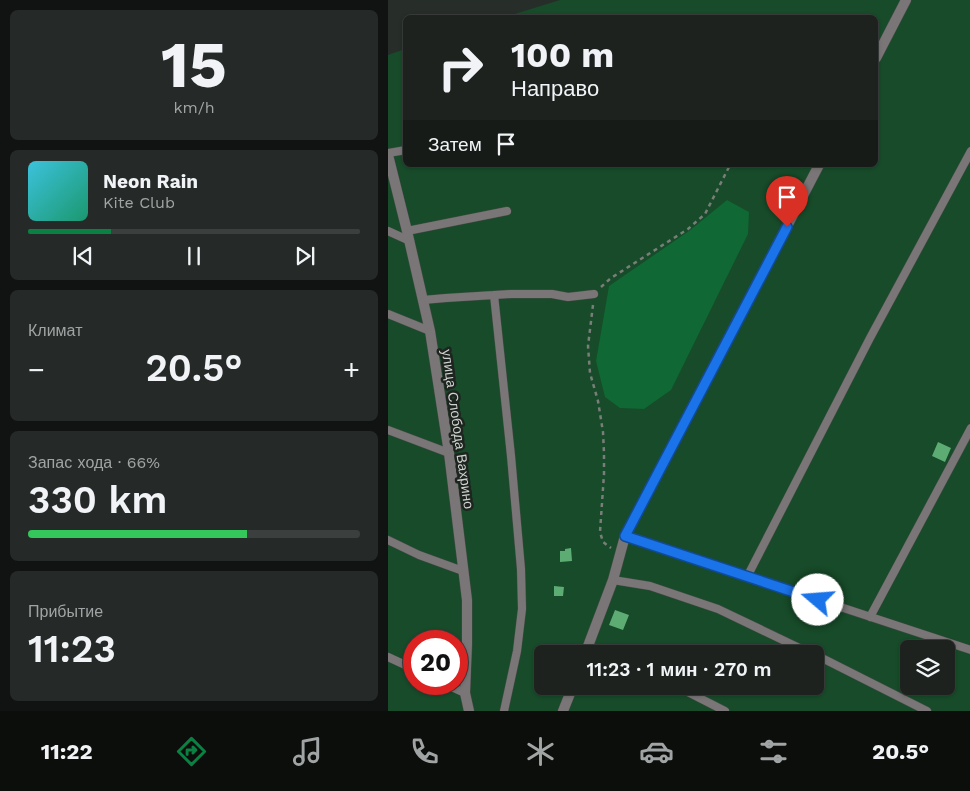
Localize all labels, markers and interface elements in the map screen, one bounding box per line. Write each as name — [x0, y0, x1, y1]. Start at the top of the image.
text: 15 — [161, 27, 227, 103]
text: 100 m — [511, 34, 614, 76]
icon: right — [428, 35, 493, 100]
text: Направо — [511, 76, 599, 101]
text: km/h — [173, 98, 215, 117]
icon: arrive — [492, 130, 520, 158]
text: Затем — [428, 133, 482, 156]
text: Neon Rain — [103, 170, 198, 193]
pin — [766, 176, 808, 227]
icon: arrive — [773, 183, 801, 211]
text: Kite Club — [103, 193, 175, 212]
icon: previous — [69, 242, 97, 270]
icon: pause — [180, 242, 208, 270]
icon: next — [291, 242, 319, 270]
text: Климат — [28, 321, 82, 340]
text: 20.5° — [145, 346, 243, 390]
street label: улица Слобода Вахрино — [439, 348, 477, 510]
text: − — [28, 353, 45, 386]
text: + — [343, 353, 360, 386]
text: Запас хода · 66% — [28, 453, 160, 472]
text: 330 km — [28, 478, 167, 522]
position arrow — [791, 573, 843, 625]
text: Прибытие — [28, 602, 103, 621]
text: 11:23 — [28, 627, 116, 671]
speed limit sign: 20 — [403, 630, 468, 695]
map controls — [900, 640, 955, 695]
button: layers — [900, 640, 955, 695]
text: 11:23 · 1 мин · 270 m — [586, 658, 772, 681]
icon: directions — [174, 734, 209, 769]
icon: music — [290, 734, 325, 769]
icon: phone — [407, 734, 442, 769]
icon: climate — [523, 734, 558, 769]
icon: car — [639, 734, 674, 769]
icon: filters — [756, 734, 791, 769]
text: 11:22 — [41, 739, 93, 764]
text: 20.5° — [872, 739, 929, 764]

